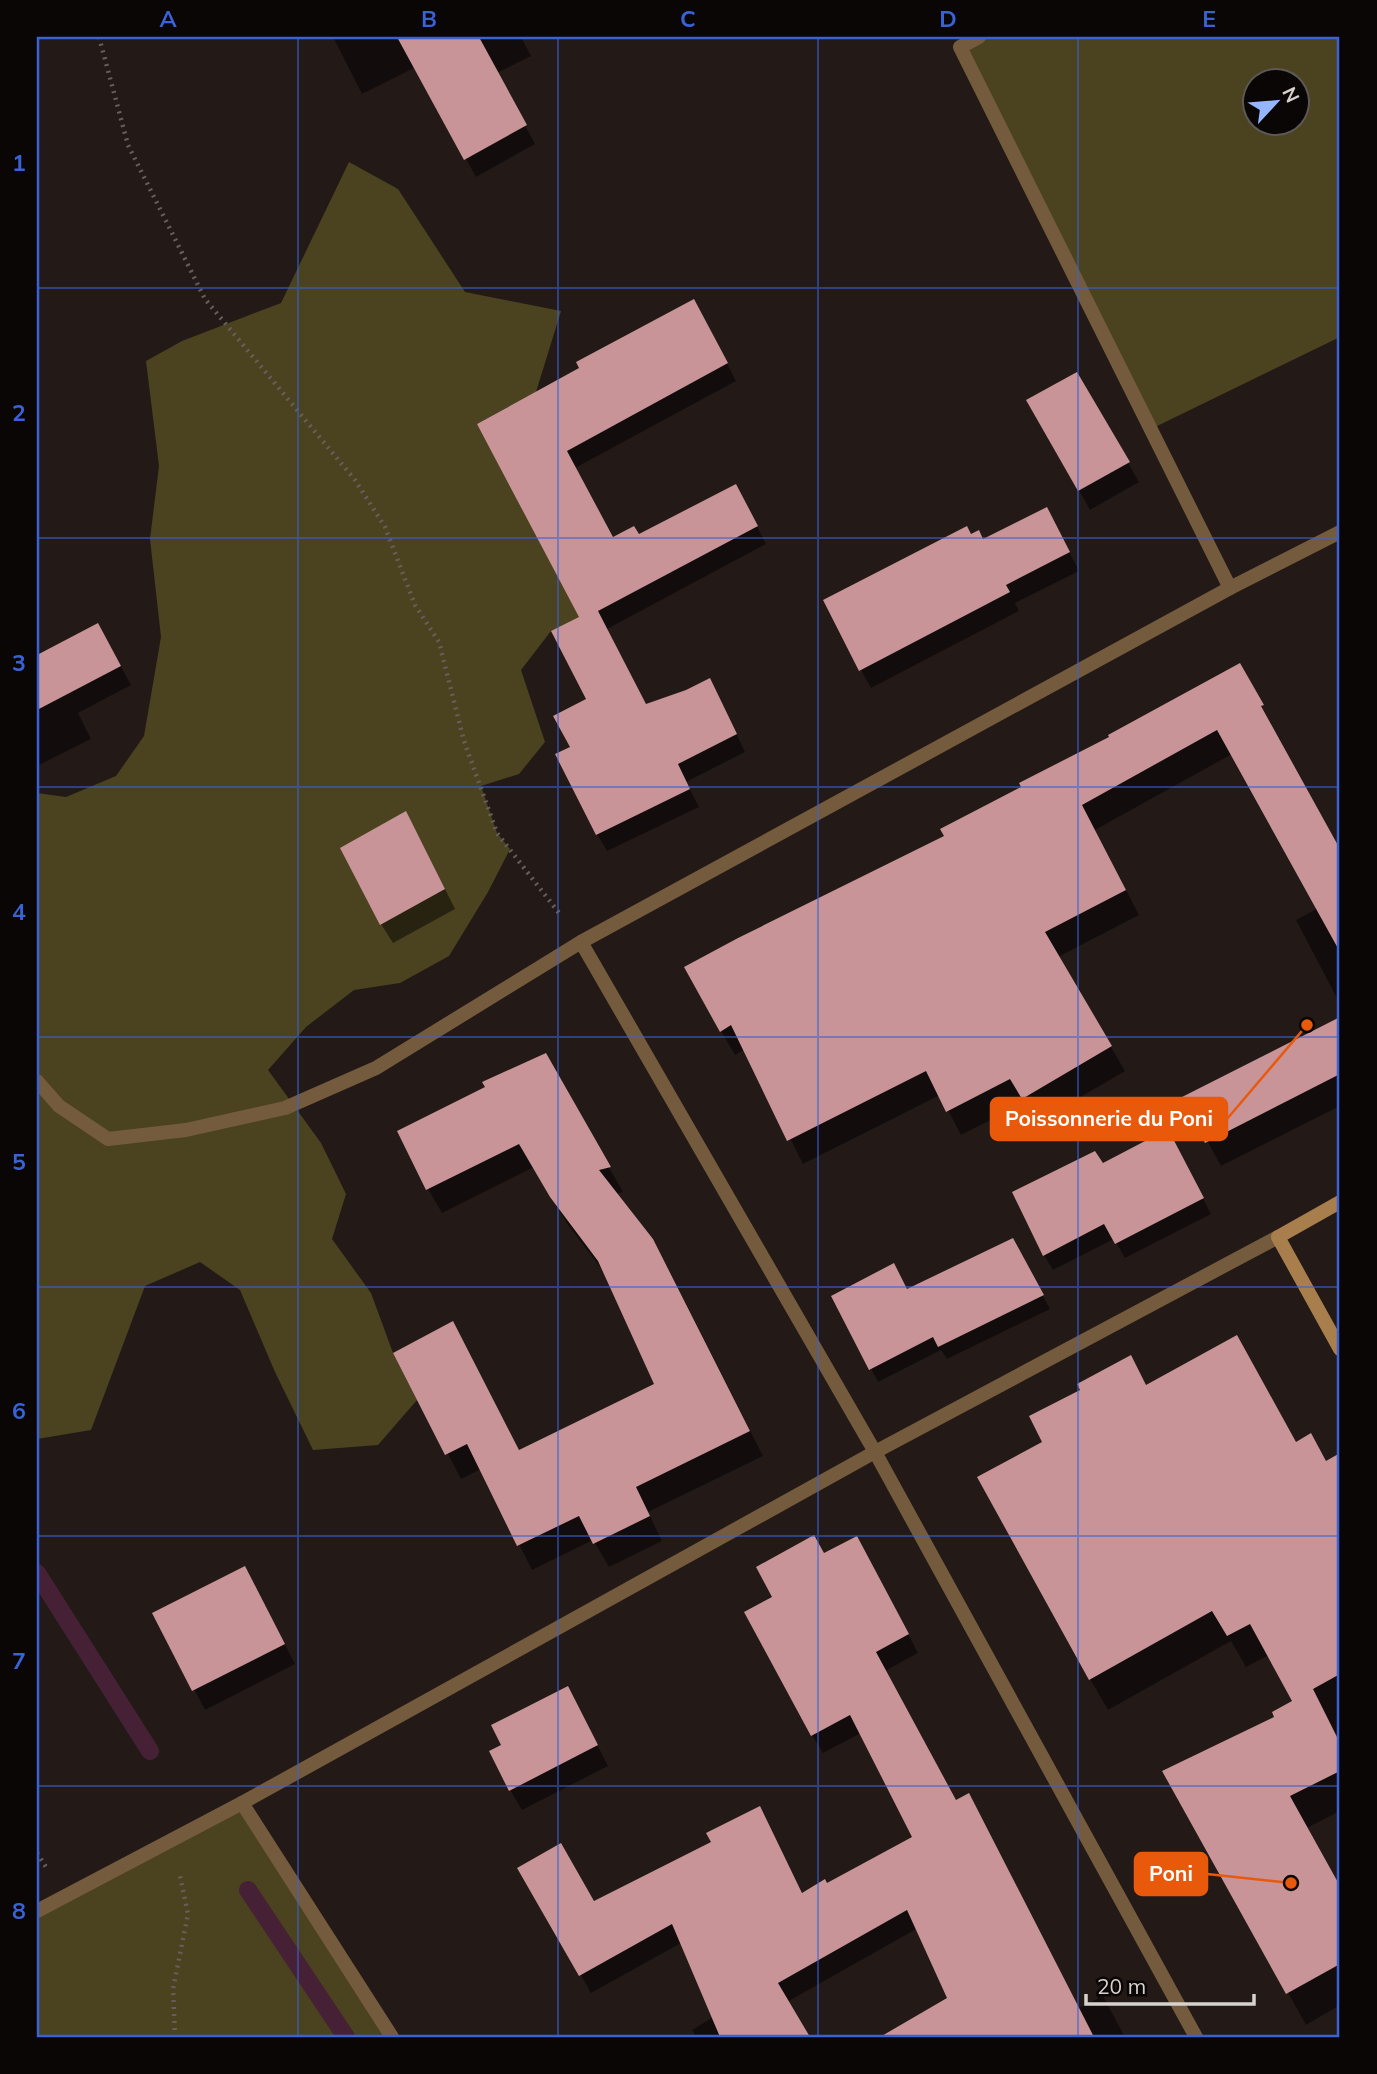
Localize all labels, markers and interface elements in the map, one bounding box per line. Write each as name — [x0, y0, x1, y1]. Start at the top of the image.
text: A — [159, 4, 177, 33]
text: B — [421, 4, 437, 33]
text: C — [680, 4, 696, 33]
text: D — [939, 4, 957, 33]
text: E — [1202, 4, 1216, 33]
north arrow — [1240, 66, 1310, 136]
text: N — [1277, 83, 1305, 106]
text: 1 — [12, 148, 26, 177]
text: 2 — [12, 398, 26, 427]
text: 3 — [12, 648, 26, 677]
text: 4 — [12, 897, 26, 926]
callout: Poissonnerie du Poni — [991, 1098, 1227, 1140]
text: Poissonnerie du Poni — [1005, 1105, 1213, 1131]
text: 5 — [12, 1147, 26, 1176]
text: 6 — [12, 1396, 26, 1425]
text: 7 — [12, 1646, 26, 1675]
callout: Poni — [1135, 1853, 1207, 1895]
text: Poni — [1149, 1860, 1193, 1886]
text: 8 — [12, 1896, 26, 1925]
scale bar — [1086, 1962, 1254, 2006]
text: 20 m — [1097, 1973, 1146, 1999]

